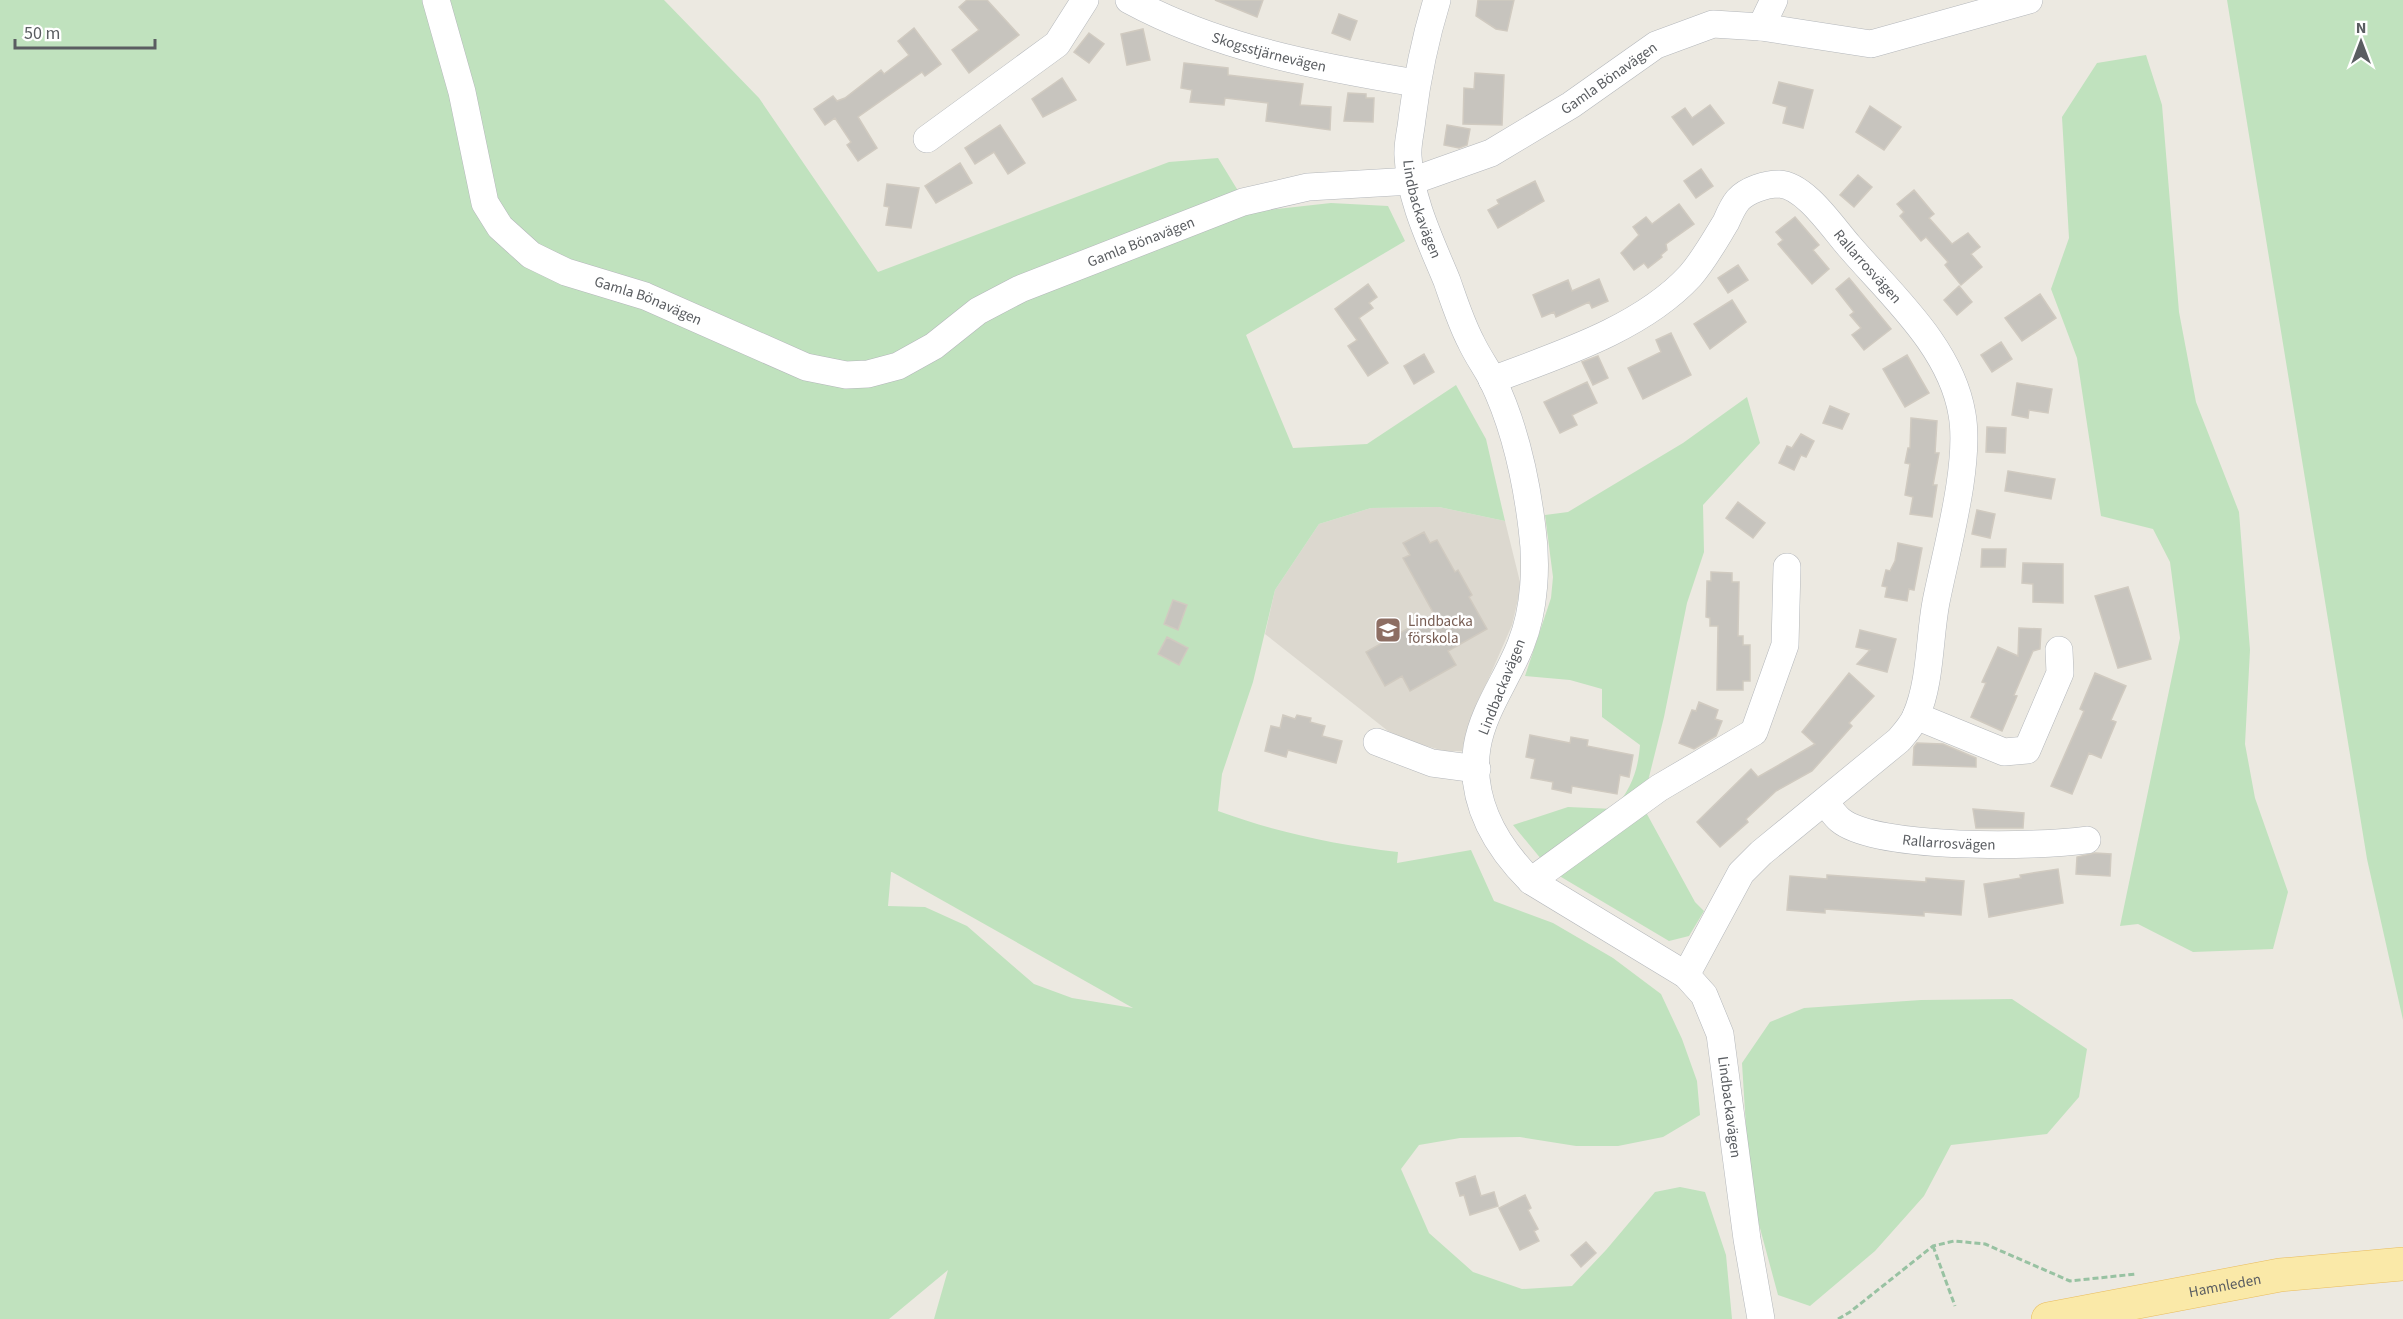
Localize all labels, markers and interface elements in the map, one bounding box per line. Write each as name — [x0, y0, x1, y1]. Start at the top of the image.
scale bar — [15, 12, 154, 50]
north arrow — [2331, 12, 2391, 72]
text: N — [2356, 17, 2366, 39]
text: 50 m — [24, 21, 60, 46]
street label: Skogsstjärnevägen — [1209, 26, 1328, 77]
street label: Gamla Bönavägen — [1557, 37, 1661, 119]
street label: Lindbackavägen — [1398, 159, 1447, 262]
street label: Gamla Bönavägen — [1084, 211, 1198, 272]
street label: Rallarrosvägen — [1829, 225, 1906, 308]
street label: Gamla Bönavägen — [592, 271, 705, 330]
place label: Lindbacka förskola — [1408, 611, 1473, 649]
school or university icon: Lindbacka förskola — [1373, 615, 1403, 645]
street label: Lindbackavägen — [1473, 636, 1531, 738]
street label: Rallarrosvägen — [1901, 829, 1996, 855]
street label: Lindbackavägen — [1713, 1055, 1747, 1159]
street label: Hamnleden — [2187, 1268, 2263, 1303]

